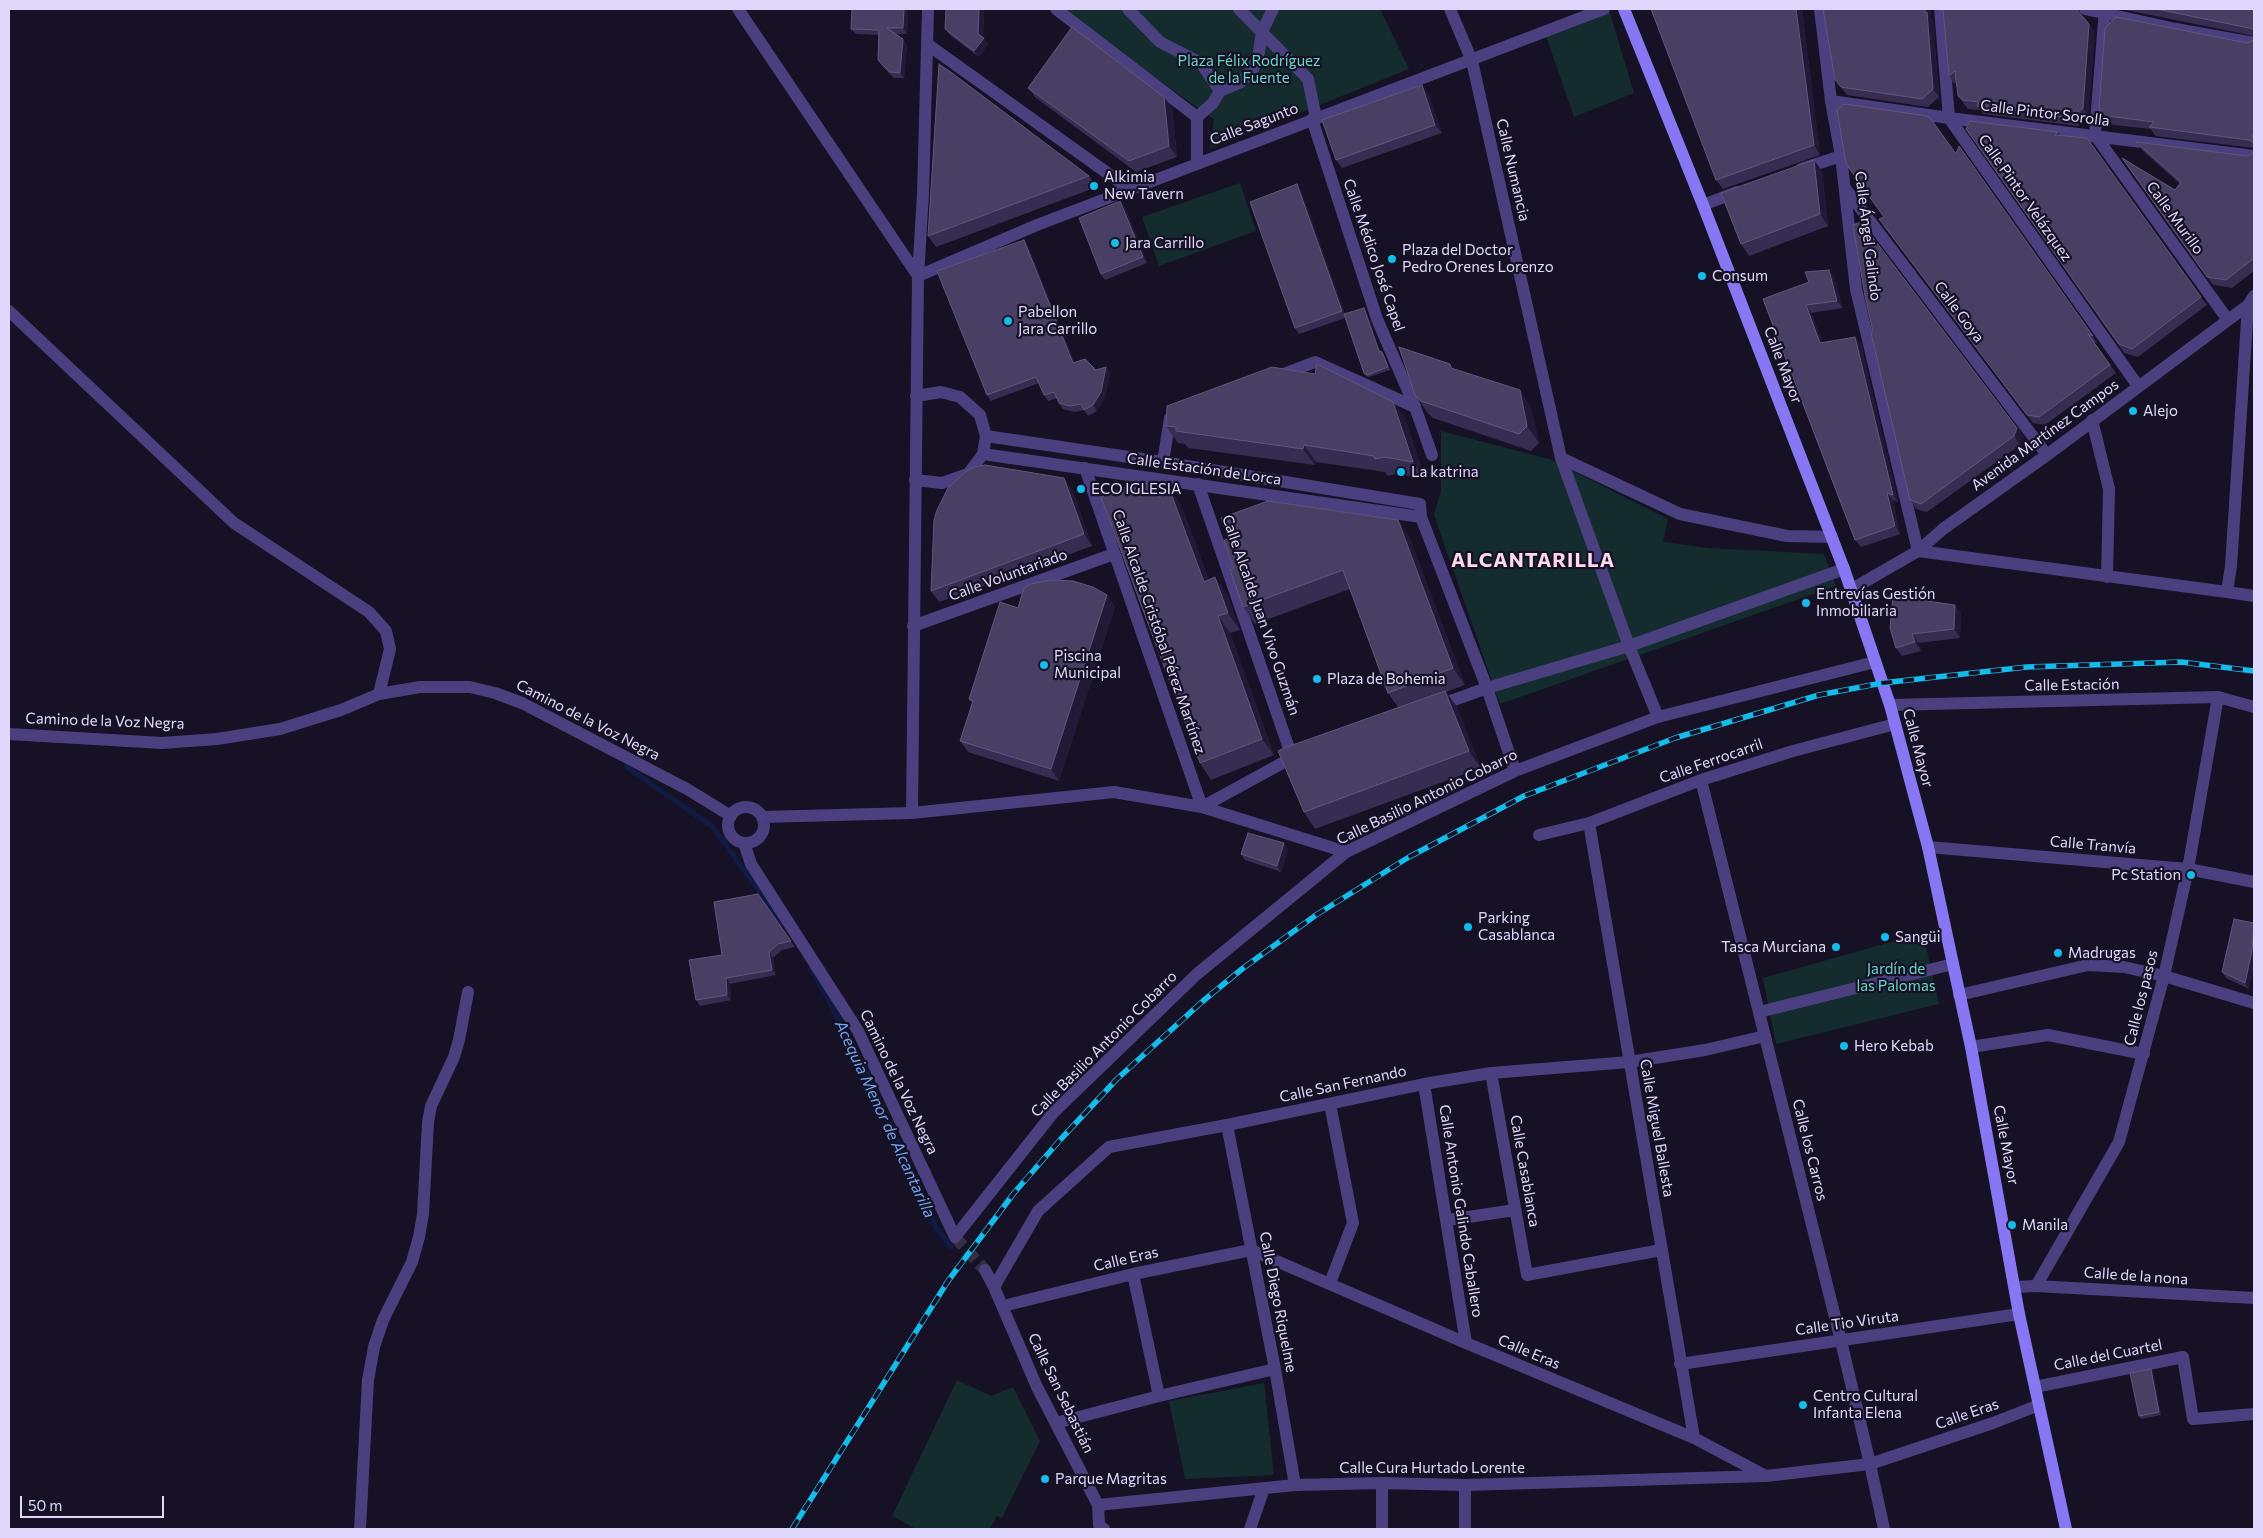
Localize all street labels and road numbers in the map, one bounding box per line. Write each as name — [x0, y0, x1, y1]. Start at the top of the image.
street label: Calle Pintor Sorolla — [1979, 96, 2111, 130]
street label: Calle Sagunto — [1207, 99, 1301, 149]
street label: Calle Numancia — [1492, 117, 1534, 223]
street label: Calle Pintor Velázquez — [1974, 131, 2076, 265]
street label: Calle Ángel Galindo — [1851, 170, 1885, 302]
street label: Calle Médico José Capel — [1339, 176, 1409, 334]
street label: Calle Murillo — [2143, 178, 2207, 258]
street label: Calle Goya — [1930, 278, 1988, 346]
street label: Calle Mayor — [1760, 324, 1806, 406]
street label: Avenida Martínez Campos — [1968, 376, 2122, 494]
street label: Calle Estación de Lorca — [1126, 449, 1282, 489]
street label: Calle Alcalde Cristóbal Pérez Martínez — [1109, 507, 1209, 757]
street label: Calle Alcalde Juan Vivo Guzmán — [1218, 512, 1304, 718]
street label: Calle Voluntariado — [946, 545, 1070, 605]
street label: Calle Estación — [2024, 675, 2120, 695]
street label: Camino de la Voz Negra — [513, 676, 663, 764]
street label: Calle Mayor — [1899, 707, 1937, 789]
street label: Camino de la Voz Negra — [25, 709, 185, 733]
street label: Calle Ferrocarril — [1657, 735, 1765, 787]
street label: Calle Basilio Antonio Cobarro — [1334, 745, 1520, 849]
street label: Calle Tranvía — [2049, 832, 2137, 858]
street label: Calle los pasos — [2120, 948, 2162, 1048]
street label: Calle Basilio Antonio Cobarro — [1027, 967, 1181, 1121]
street label: Camino de la Voz Negra — [856, 1007, 942, 1157]
street label: Calle Miguel Ballesta — [1636, 1058, 1678, 1198]
street label: Calle San Fernando — [1278, 1062, 1408, 1106]
street label: Calle los Carros — [1789, 1097, 1831, 1203]
street label: Calle Antonio Galindo Caballero — [1435, 1103, 1487, 1319]
street label: Calle Mayor — [1989, 1104, 2023, 1186]
street label: Calle Casablanca — [1506, 1113, 1544, 1229]
street label: Calle Diego Riquelme — [1256, 1230, 1300, 1374]
street label: Calle Eras — [1092, 1243, 1160, 1275]
street label: Calle de la nona — [2083, 1263, 2189, 1289]
street label: Calle Tio Viruta — [1794, 1307, 1900, 1339]
street label: Calle San Sebastián — [1024, 1330, 1098, 1456]
street label: Calle Eras — [1495, 1331, 1563, 1373]
street label: Calle del Cuartel — [2052, 1336, 2164, 1374]
street label: Calle Eras — [1933, 1395, 2001, 1433]
street label: Calle Cura Hurtado Lorente — [1339, 1459, 1525, 1477]

